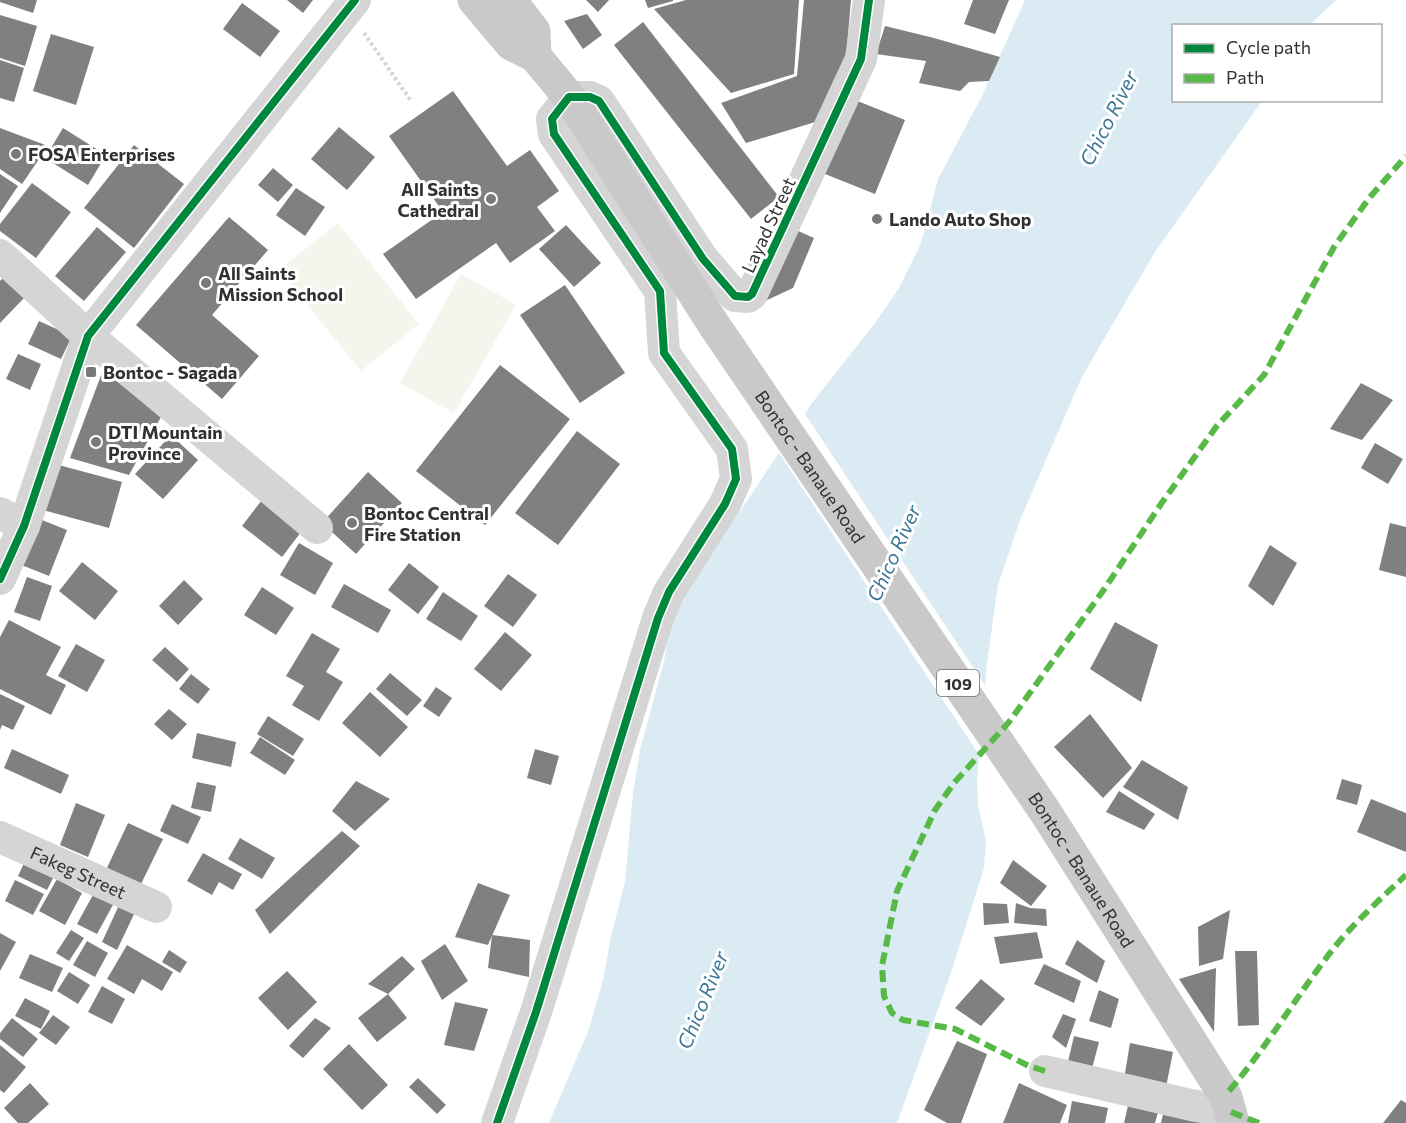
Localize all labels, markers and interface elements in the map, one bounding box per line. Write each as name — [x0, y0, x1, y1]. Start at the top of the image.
legend — [1172, 24, 1382, 102]
text: Cycle path — [1226, 36, 1311, 58]
water label: Chico River — [1074, 66, 1143, 169]
text: Path — [1226, 66, 1264, 88]
place label: FOSA Enterprises — [28, 143, 175, 165]
marker: FOSA Enterprises — [9, 147, 23, 161]
street label: Layad Street — [736, 174, 800, 276]
place label: All Saints Cathedral — [398, 178, 479, 221]
marker: All Saints Cathedral — [484, 192, 498, 206]
place label: Lando Auto Shop — [889, 208, 1032, 230]
marker: Lando Auto Shop — [870, 212, 884, 226]
place label: All Saints Mission School — [218, 262, 343, 305]
marker: All Saints Mission School — [199, 276, 213, 290]
place label: Bontoc - Sagada — [103, 361, 237, 383]
marker: Bontoc - Sagada — [84, 365, 98, 379]
street label: Bontoc - Banaue Road — [751, 386, 870, 547]
place label: DTI Mountain Province — [108, 421, 223, 464]
marker: DTI Mountain Province — [89, 435, 103, 449]
water label: Chico River — [861, 500, 925, 605]
place label: Bontoc Central Fire Station — [364, 502, 489, 545]
marker: Bontoc Central Fire Station — [345, 516, 359, 530]
road number: 109 — [937, 670, 979, 696]
street label: Bontoc - Banaue Road — [1024, 788, 1139, 952]
street label: Fakeg Street — [27, 841, 130, 903]
water label: Chico River — [672, 947, 733, 1052]

